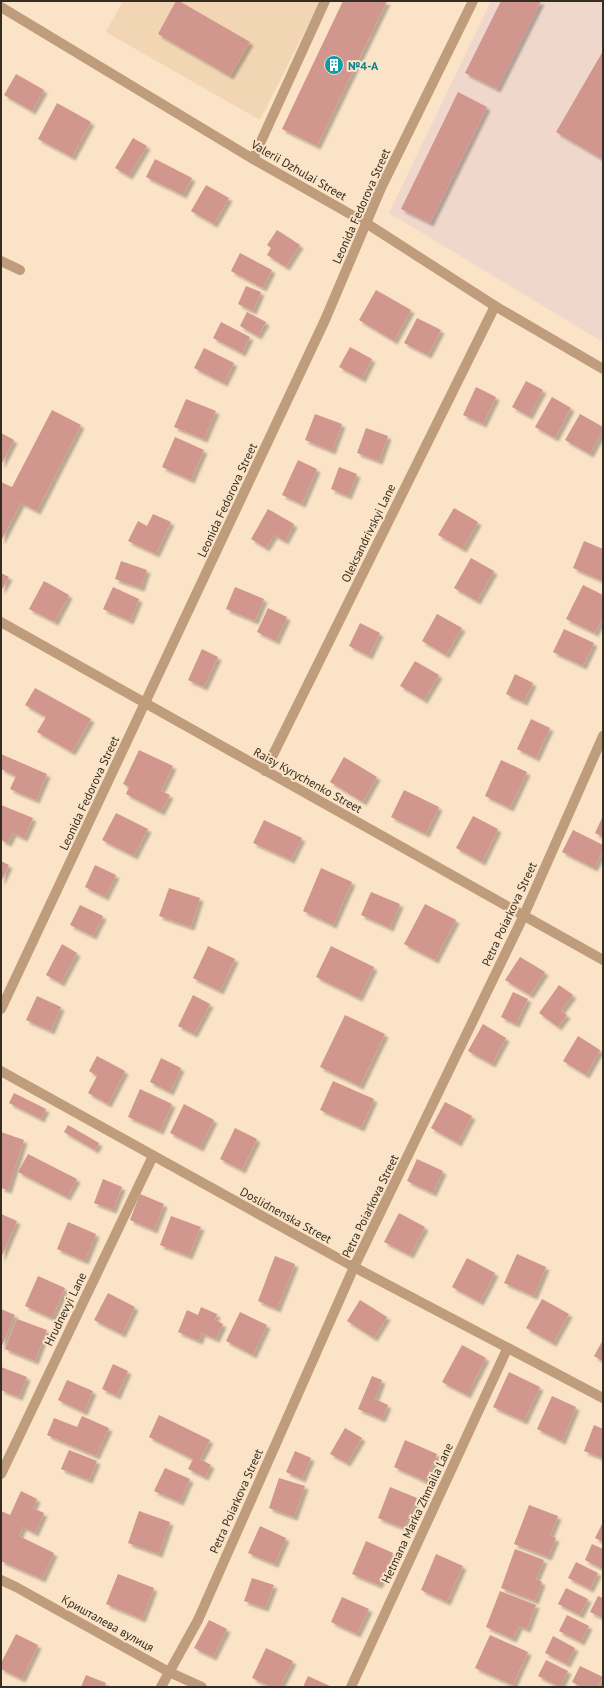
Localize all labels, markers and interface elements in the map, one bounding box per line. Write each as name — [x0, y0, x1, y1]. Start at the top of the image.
building icon: №4-А — [323, 54, 345, 76]
place label: №4-А — [348, 58, 379, 73]
street label: Valerii Dzhulai Street — [248, 136, 350, 203]
street label: Leonida Fedorova Street — [329, 146, 393, 266]
street label: Leonida Fedorova Street — [194, 440, 260, 560]
street label: Oleksandrivskyi Lane — [338, 481, 398, 585]
street label: Leonida Fedorova Street — [56, 733, 122, 853]
street label: Raisy Kyrychenko Street — [251, 744, 365, 816]
street label: Petra Poiarkova Street — [478, 860, 540, 968]
street label: Petra Poiarkova Street — [338, 1152, 402, 1260]
street label: Doslidnenska Street — [238, 1184, 334, 1246]
street label: Hrudnevyi Lane — [41, 1270, 89, 1348]
street label: Hetmana Marka Zhmaila Lane — [378, 1440, 456, 1586]
street label: Petra Poiarkova Street — [206, 1446, 266, 1556]
street label: Кришталева вулиця — [59, 1591, 157, 1655]

